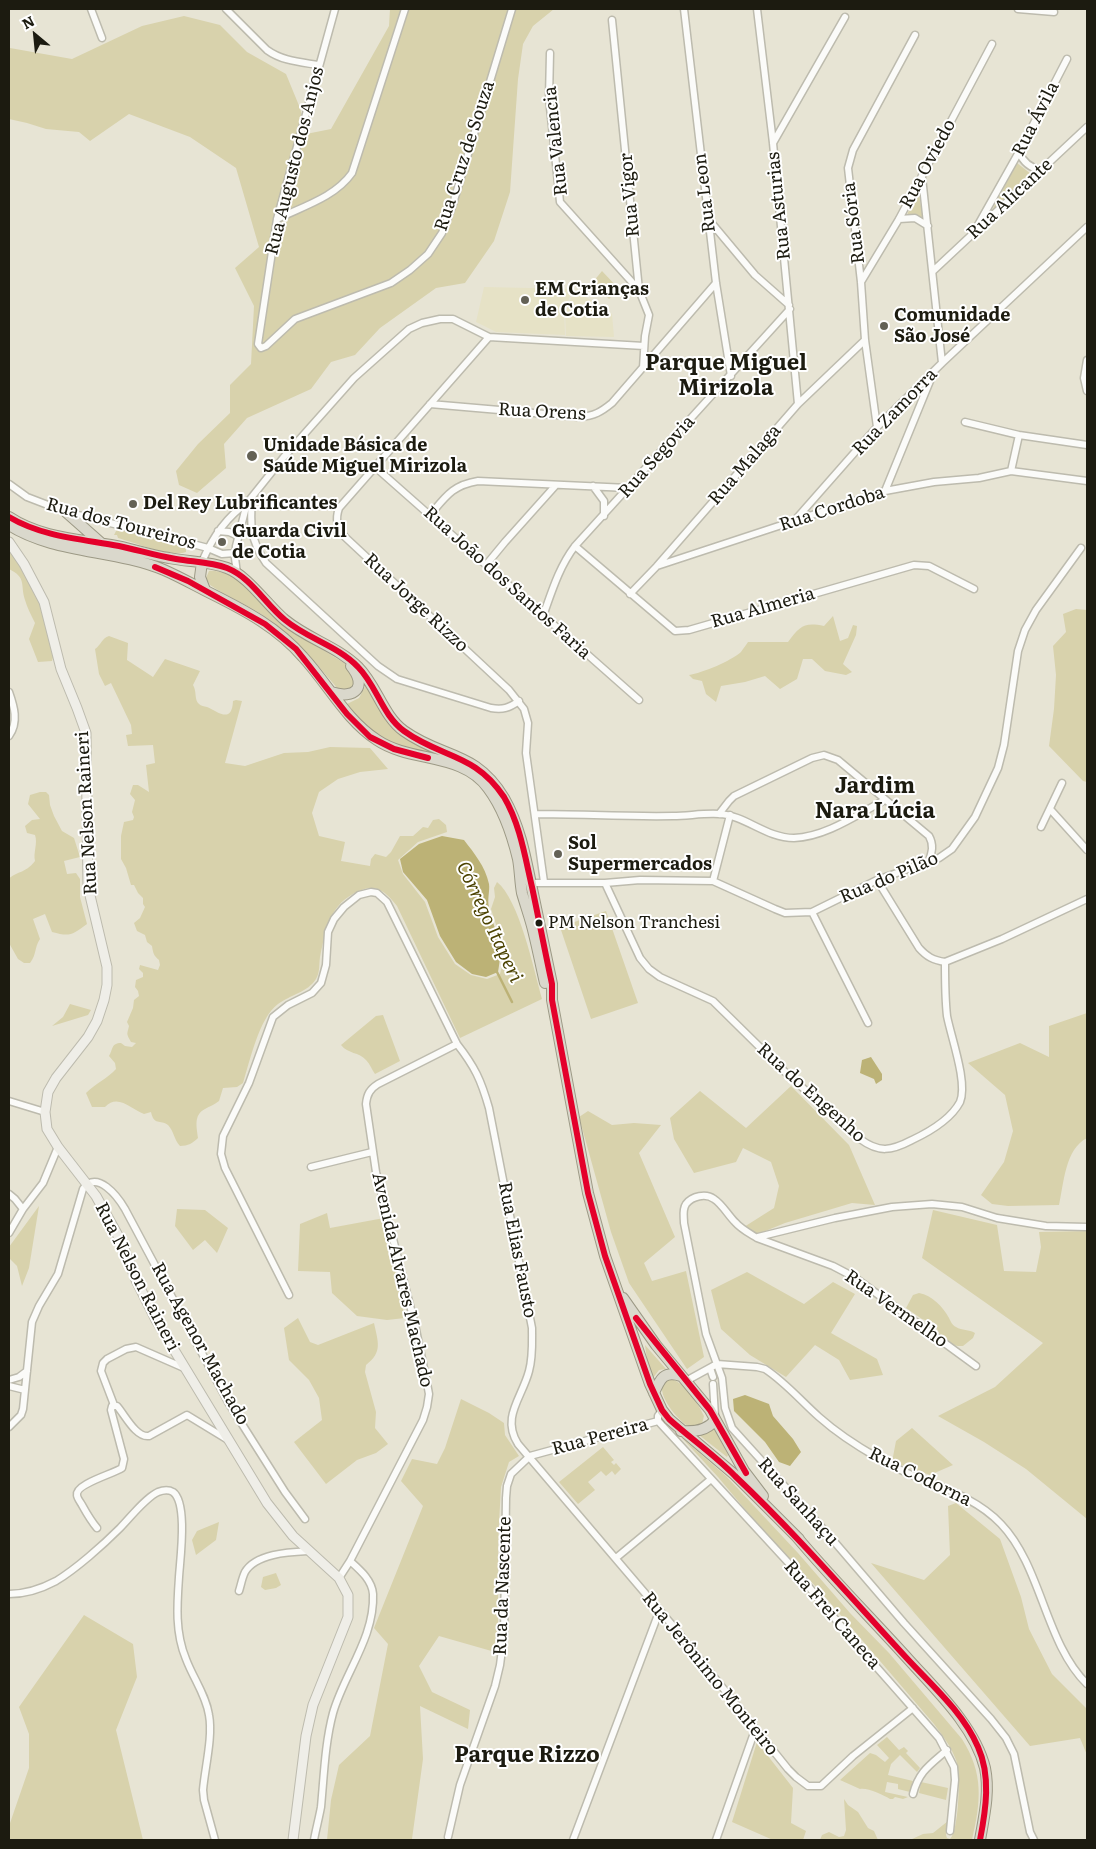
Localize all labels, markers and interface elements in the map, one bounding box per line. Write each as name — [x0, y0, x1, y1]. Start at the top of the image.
north arrow — [10, 10, 60, 60]
text: N — [18, 10, 38, 33]
street label: Rua Augusto dos Anjos — [261, 65, 329, 257]
street label: Rua Cruz de Souza — [431, 78, 499, 234]
street label: Rua Ávila — [1008, 78, 1064, 160]
street label: Rua Valencia — [539, 85, 573, 197]
street label: Rua Oviedo — [895, 116, 961, 212]
street label: Rua Asturias — [763, 151, 795, 261]
street label: Rua Vigor — [616, 152, 644, 238]
street label: Rua Leon — [689, 152, 721, 234]
street label: Rua Alicante — [963, 154, 1057, 244]
street label: Rua Sória — [838, 181, 870, 265]
place label: EM Crianças de Cotia — [535, 279, 649, 322]
marker: EM Crianças de Cotia — [519, 294, 531, 306]
place label: Comunidade São José — [894, 305, 1010, 348]
marker: Comunidade São José — [878, 320, 890, 332]
district label: Parque Miguel Mirizola — [645, 351, 807, 402]
street label: Rua Zamorra — [848, 364, 942, 460]
street label: Rua Orens — [497, 399, 587, 425]
street label: Rua Segovia — [614, 411, 700, 503]
street label: Rua Malaga — [704, 420, 786, 510]
place label: Unidade Básica de Saúde Miguel Mirizola — [263, 435, 467, 478]
marker: Unidade Básica de Saúde Miguel Mirizola — [245, 449, 259, 463]
street label: Rua Cordoba — [776, 482, 888, 536]
place label: Del Rey Lubrificantes — [143, 493, 338, 515]
street label: Rua dos Toureiros — [44, 494, 198, 554]
marker: Del Rey Lubrificantes — [127, 498, 139, 510]
street label: Rua João dos Santos Faria — [419, 502, 595, 664]
place label: Guarda Civil de Cotia — [232, 521, 347, 564]
marker: Guarda Civil de Cotia — [216, 536, 228, 548]
street label: Rua Jorge Rizzo — [359, 549, 473, 657]
street label: Rua Almeria — [709, 583, 817, 633]
street label: Rua Nelson Raineri — [72, 730, 102, 896]
district label: Jardim Nara Lúcia — [815, 774, 935, 826]
place label: Sol Supermercados — [568, 833, 712, 876]
marker: Sol Supermercados — [552, 848, 564, 860]
street label: Rua do Pilão — [836, 848, 942, 908]
water label: Córrego Itaperi — [451, 858, 527, 986]
place label: PM Nelson Tranchesi — [548, 913, 720, 933]
marker: PM Nelson Tranchesi — [534, 918, 544, 928]
street label: Rua do Engenho — [752, 1039, 870, 1147]
street label: Avenida Alvares Machado — [367, 1170, 437, 1390]
street label: Rua Elias Fausto — [493, 1180, 541, 1320]
street label: Rua Nelson Raineri — [90, 1199, 184, 1355]
street label: Rua Agenor Machado — [146, 1259, 254, 1429]
street label: Rua Vermelho — [840, 1265, 952, 1353]
street label: Rua Pereira — [549, 1414, 651, 1460]
street label: Rua Codorna — [865, 1443, 975, 1511]
street label: Rua Sanhaçu — [753, 1454, 843, 1550]
street label: Rua da Nascente — [490, 1516, 516, 1656]
street label: Rua Frei Caneca — [779, 1556, 885, 1674]
street label: Rua Jerônimo Monteiro — [637, 1588, 783, 1760]
district label: Parque Rizzo — [454, 1743, 600, 1769]

